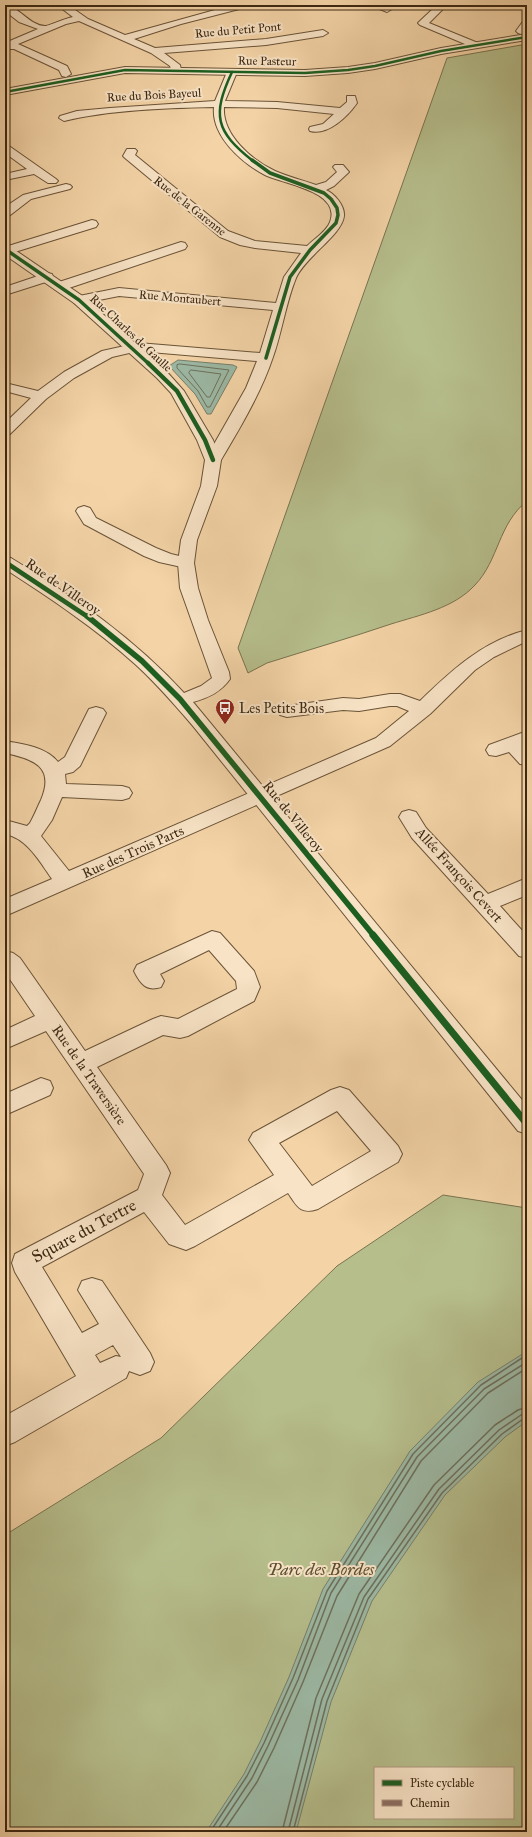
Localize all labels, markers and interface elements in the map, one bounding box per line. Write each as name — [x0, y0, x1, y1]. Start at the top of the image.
street label: Rue du Petit Pont — [194, 19, 282, 41]
street label: Rue Pasteur — [238, 53, 297, 69]
street label: Rue du Bois Bayeul — [106, 85, 202, 104]
street label: Rue de la Garenne — [151, 173, 229, 239]
street label: Rue Montaubert — [138, 287, 222, 309]
street label: Rue Charles de Gaulle — [87, 291, 175, 375]
street label: Rue de Villeroy — [22, 555, 104, 619]
bus stop icon: Les Petits Bois — [214, 697, 236, 725]
place label: Les Petits Bois — [239, 700, 324, 717]
street label: Rue de Villeroy — [259, 778, 327, 857]
street label: Rue des Trois Parts — [79, 822, 187, 882]
street label: Allée François Cevert — [411, 823, 506, 926]
street label: Rue de la Traversière — [48, 1022, 130, 1128]
street label: Square du Tertre — [28, 1195, 140, 1267]
park label: Parc des Bordes — [268, 1559, 375, 1580]
legend — [374, 1767, 514, 1819]
text: Piste cyclable — [410, 1776, 474, 1790]
text: Chemin — [410, 1796, 450, 1810]

